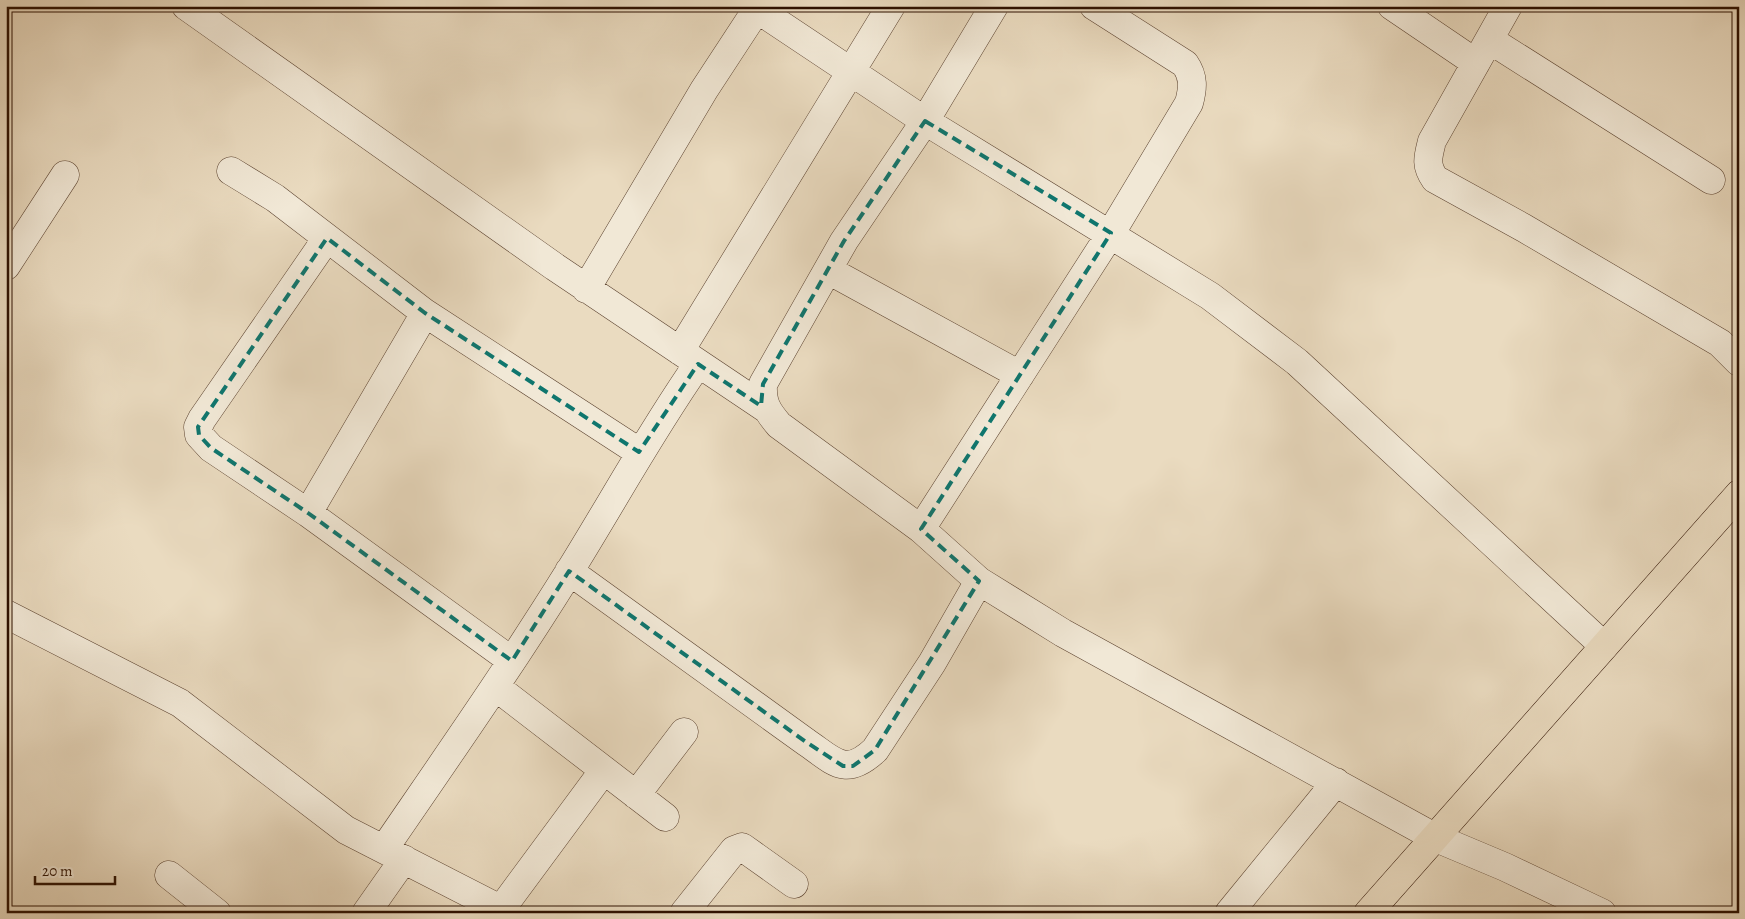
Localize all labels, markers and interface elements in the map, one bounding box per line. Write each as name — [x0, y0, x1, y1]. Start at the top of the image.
scale bar — [35, 854, 115, 886]
text: 20 m — [42, 861, 73, 881]

